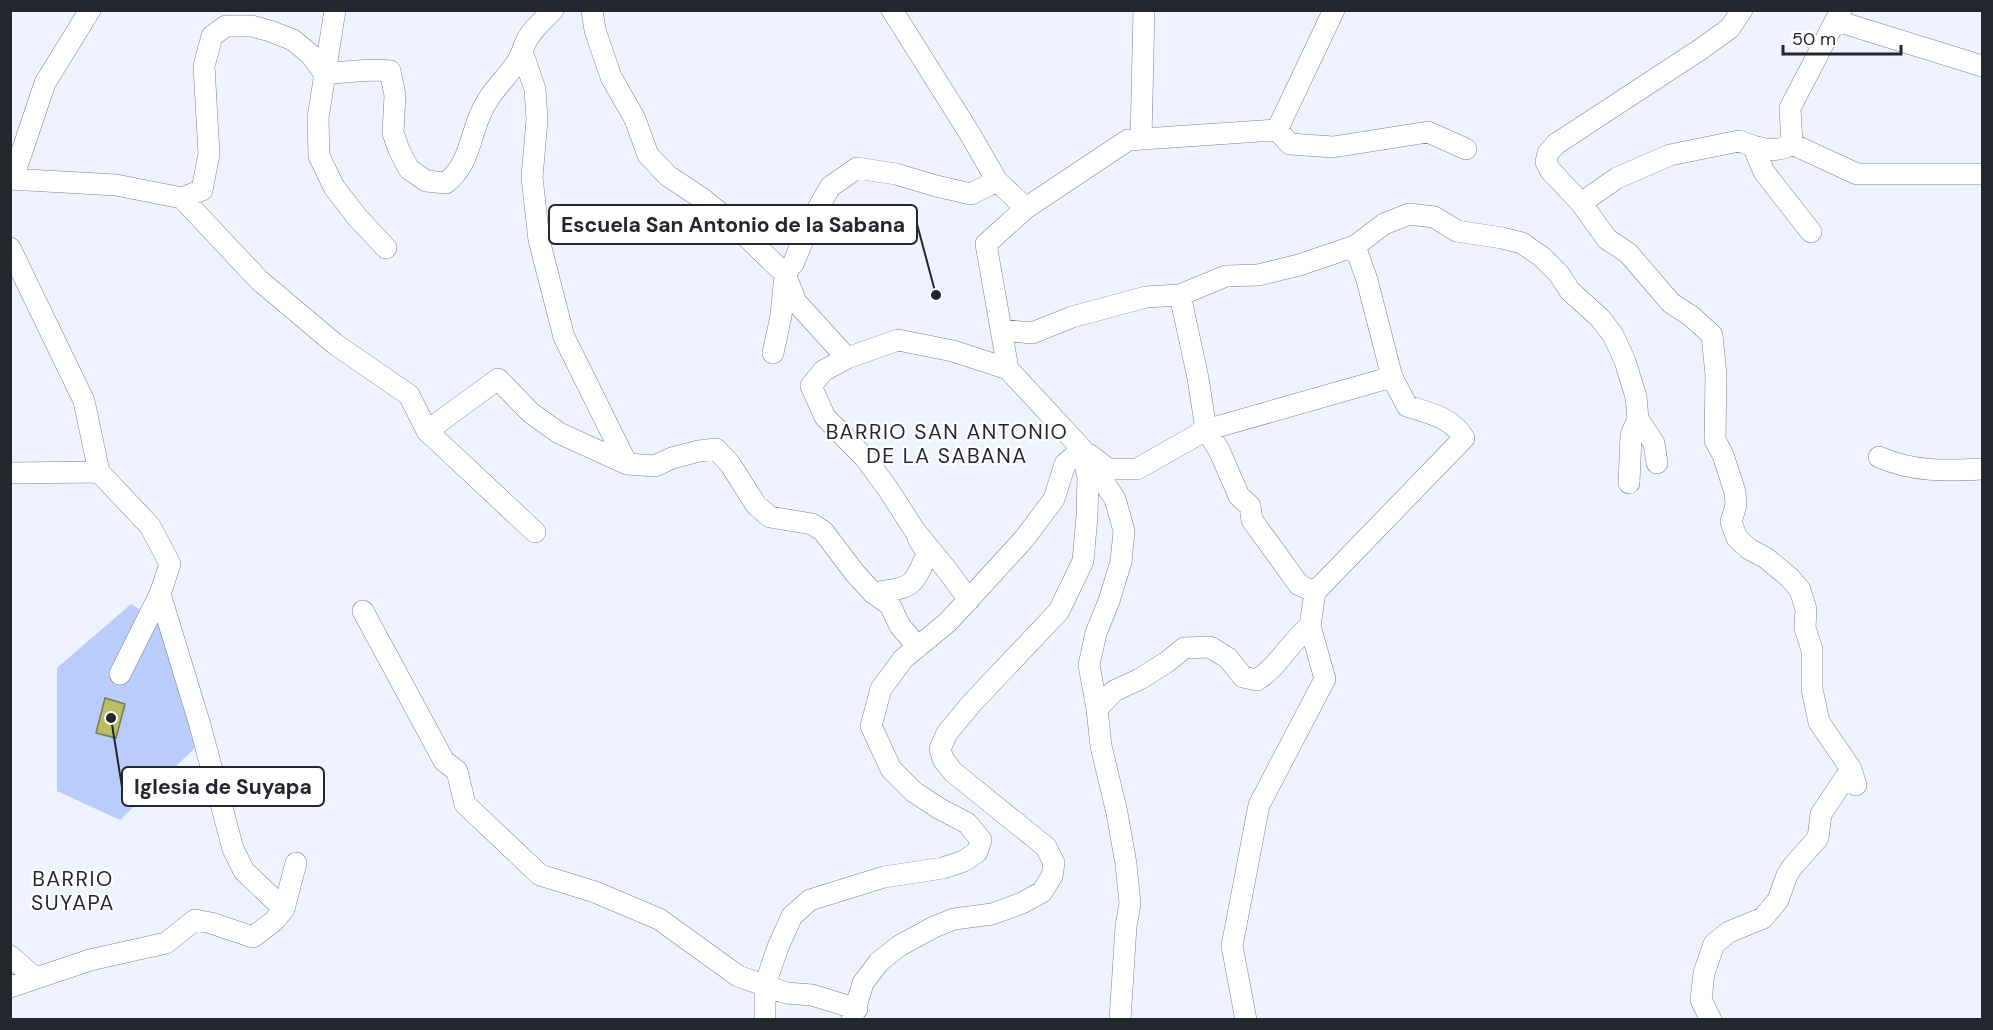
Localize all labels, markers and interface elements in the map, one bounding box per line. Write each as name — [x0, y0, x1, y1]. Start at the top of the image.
scale bar — [1783, 18, 1902, 56]
text: 50 m — [1792, 27, 1836, 51]
callout: Escuela San Antonio de la Sabana — [549, 205, 917, 244]
text: Escuela San Antonio de la Sabana — [561, 211, 905, 239]
district label: BARRIO SAN ANTONIO DE LA SABANA — [826, 418, 1068, 470]
callout: Iglesia de Suyapa — [122, 767, 324, 806]
text: Iglesia de Suyapa — [134, 773, 312, 801]
district label: BARRIO SUYAPA — [31, 865, 115, 917]

